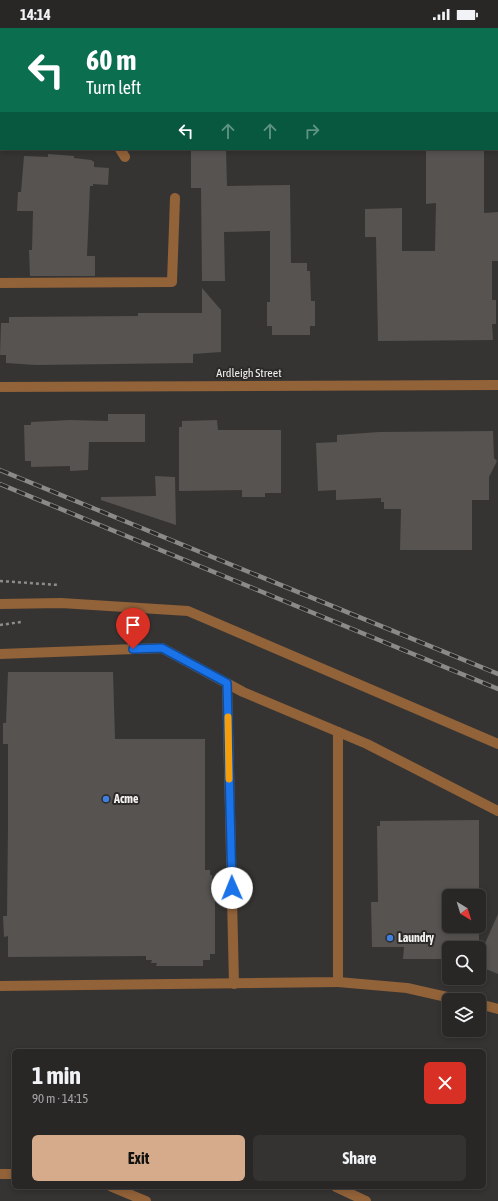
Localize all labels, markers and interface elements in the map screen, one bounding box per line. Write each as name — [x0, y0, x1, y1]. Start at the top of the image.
text: 14:14 — [20, 6, 51, 23]
icon: left — [20, 44, 72, 96]
text: 60 m — [86, 44, 136, 76]
text: Turn left — [86, 77, 141, 98]
icon: left — [175, 120, 197, 142]
icon: ahead — [217, 120, 239, 142]
icon: ahead — [259, 120, 281, 142]
icon: right — [301, 120, 323, 142]
street label: Ardleigh Street — [216, 366, 282, 380]
pin — [116, 608, 150, 649]
icon: arrive — [122, 614, 144, 636]
place label: Acme — [113, 792, 139, 806]
marker: Acme — [101, 794, 111, 804]
position arrow — [211, 867, 253, 909]
north arrow — [442, 889, 486, 933]
map controls — [442, 889, 486, 1037]
place label: Laundry — [398, 931, 434, 945]
marker: Laundry — [385, 933, 395, 943]
button: search — [442, 941, 486, 985]
button: layers — [442, 993, 486, 1037]
text: 1 min — [32, 1062, 81, 1089]
button: close — [424, 1062, 466, 1104]
text: 90 m · 14:15 — [32, 1091, 88, 1106]
button: Exit — [32, 1135, 245, 1181]
button: Share — [253, 1135, 466, 1181]

